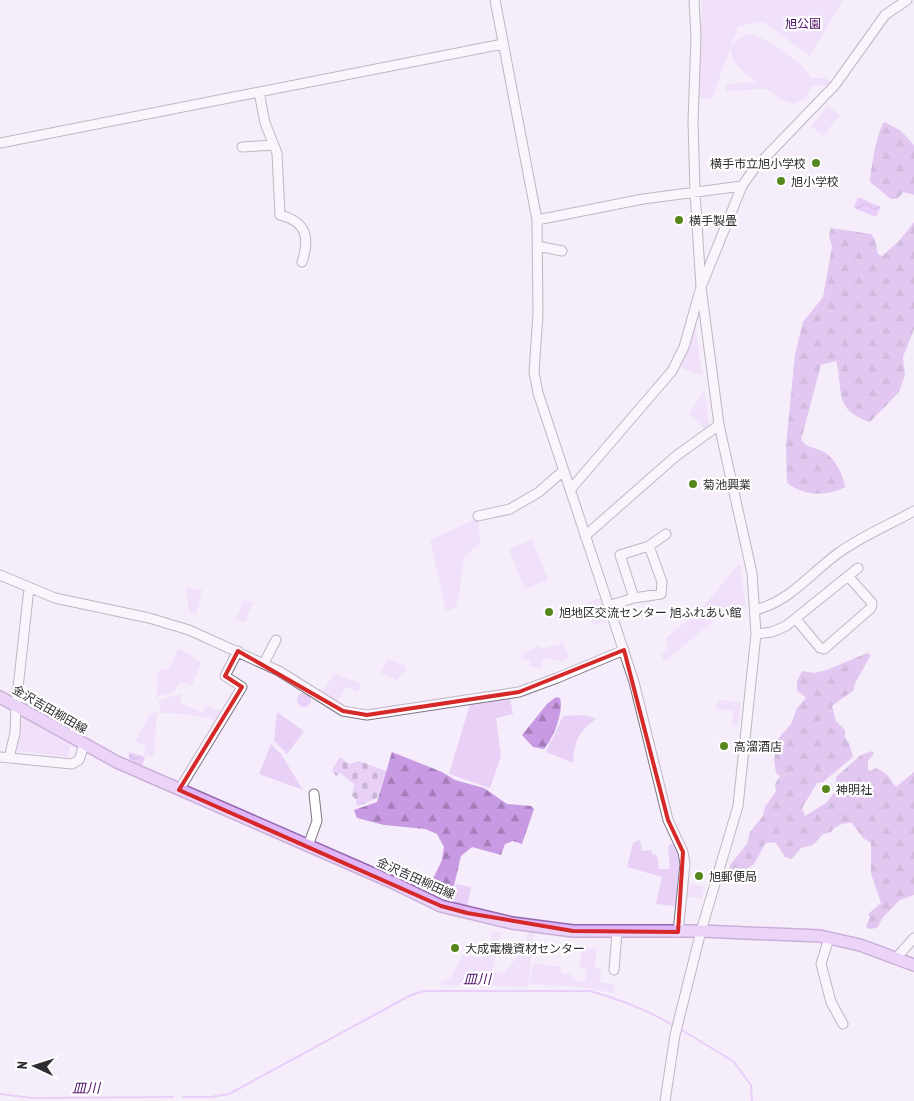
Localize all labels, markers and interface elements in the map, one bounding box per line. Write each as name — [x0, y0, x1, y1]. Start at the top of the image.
park label: 旭公園 — [785, 16, 821, 31]
place label: 横手市立旭小学校 — [710, 156, 806, 171]
marker: 横手市立旭小学校 — [810, 157, 822, 169]
place label: 旭小学校 — [791, 174, 839, 189]
marker: 旭小学校 — [775, 175, 787, 187]
place label: 横手製畳 — [689, 213, 737, 228]
marker: 横手製畳 — [673, 214, 685, 226]
place label: 菊池興業 — [703, 477, 751, 492]
marker: 菊池興業 — [687, 478, 699, 490]
place label: 旭地区交流センター 旭ふれあい館 — [559, 605, 742, 620]
marker: 旭地区交流センター 旭ふれあい館 — [543, 606, 555, 618]
street label: 金沢吉田柳田線 — [10, 682, 90, 736]
place label: 高溜酒店 — [734, 739, 782, 754]
marker: 高溜酒店 — [718, 740, 730, 752]
place label: 神明社 — [836, 782, 872, 797]
marker: 神明社 — [820, 783, 832, 795]
street label: 金沢吉田柳田線 — [375, 854, 457, 902]
place label: 旭郵便局 — [709, 869, 757, 884]
marker: 旭郵便局 — [693, 870, 705, 882]
place label: 大成電機資材センター — [465, 941, 585, 956]
marker: 大成電機資材センター — [449, 942, 461, 954]
water label: 皿川 — [463, 970, 493, 988]
north arrow — [10, 1041, 60, 1091]
text: N — [13, 1061, 31, 1069]
water label: 皿川 — [72, 1079, 102, 1097]

